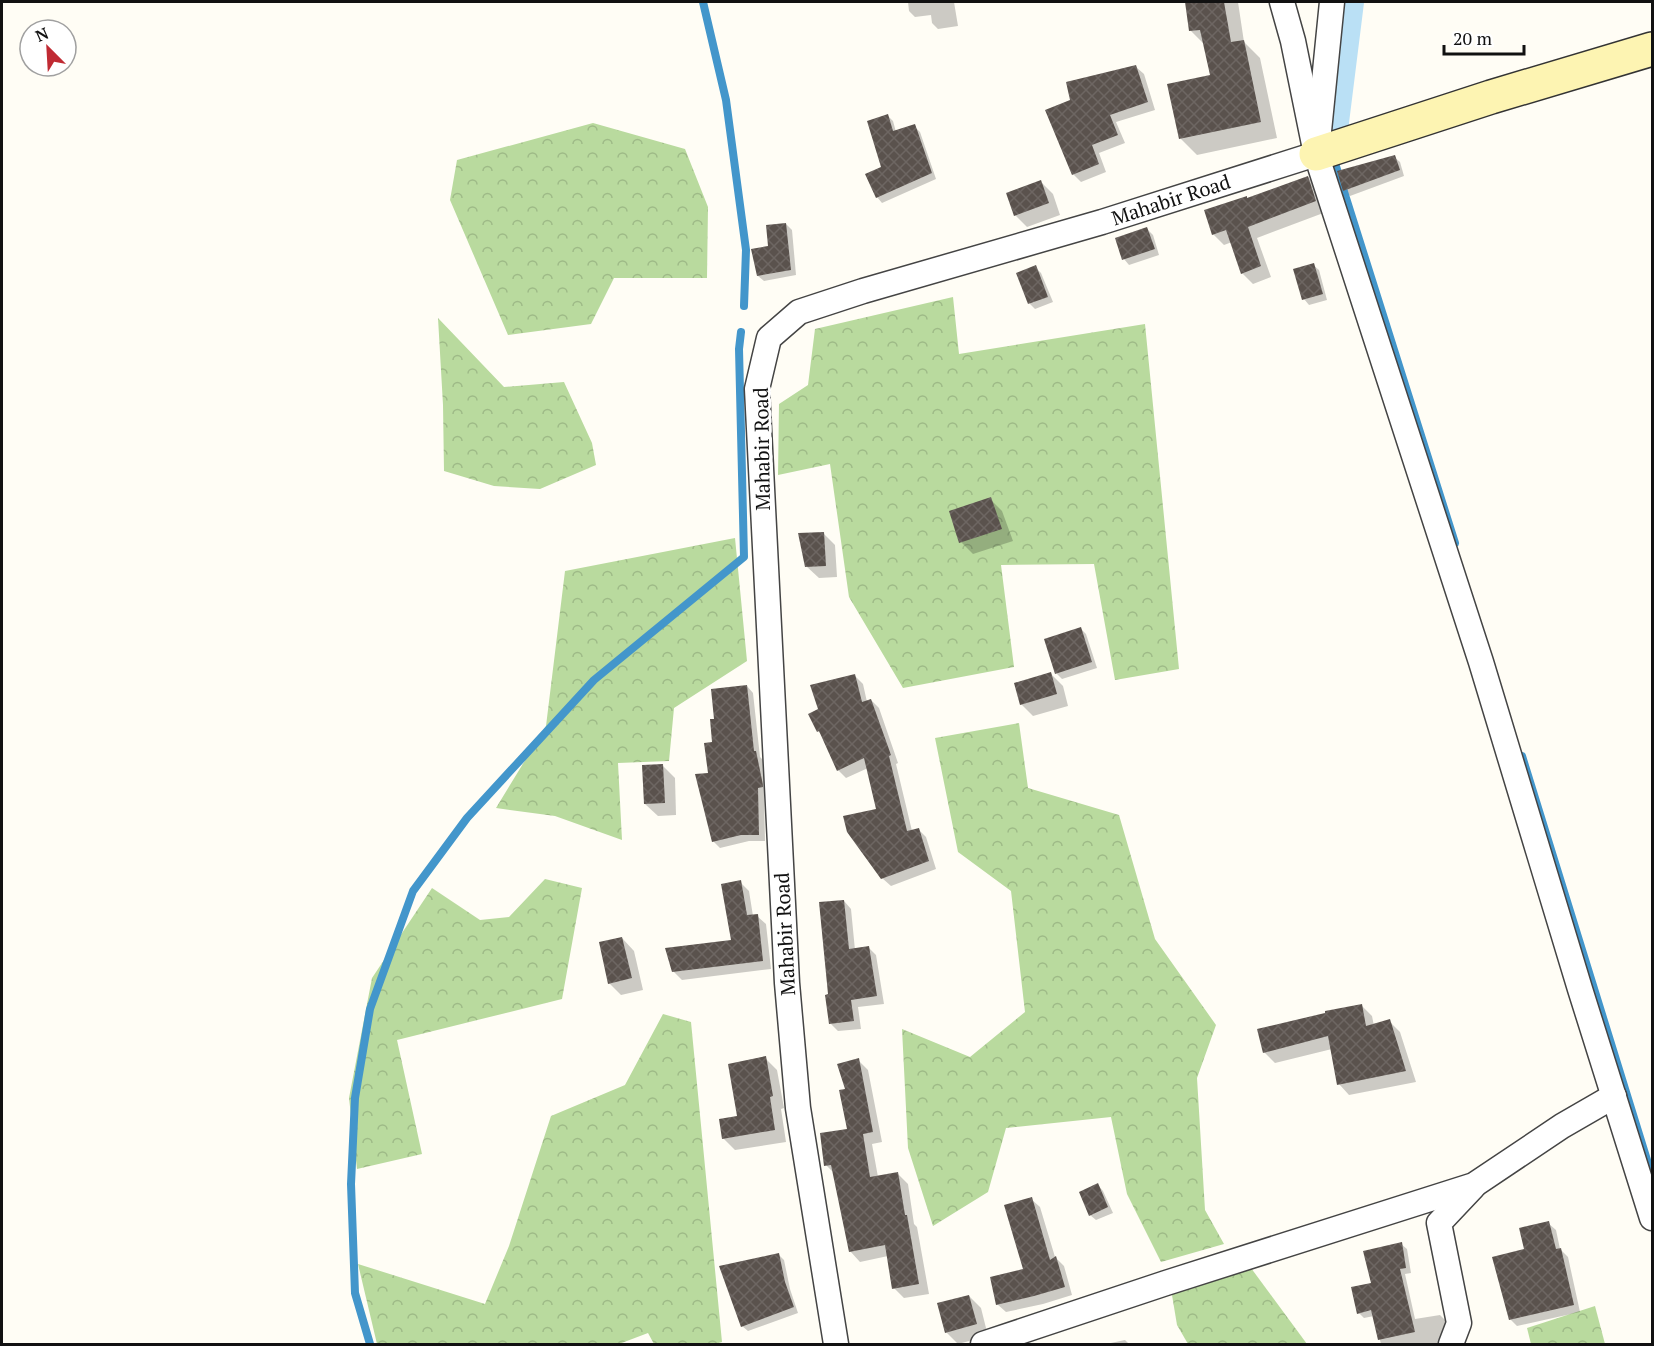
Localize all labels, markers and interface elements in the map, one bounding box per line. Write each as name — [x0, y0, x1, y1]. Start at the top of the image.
north arrow — [18, 18, 78, 78]
scale bar — [1444, 18, 1524, 56]
text: N — [32, 22, 52, 47]
text: 20 m — [1453, 26, 1493, 50]
street label: Mahabir Road — [1108, 168, 1234, 231]
street label: Mahabir Road — [747, 387, 776, 511]
street label: Mahabir Road — [768, 872, 801, 996]

